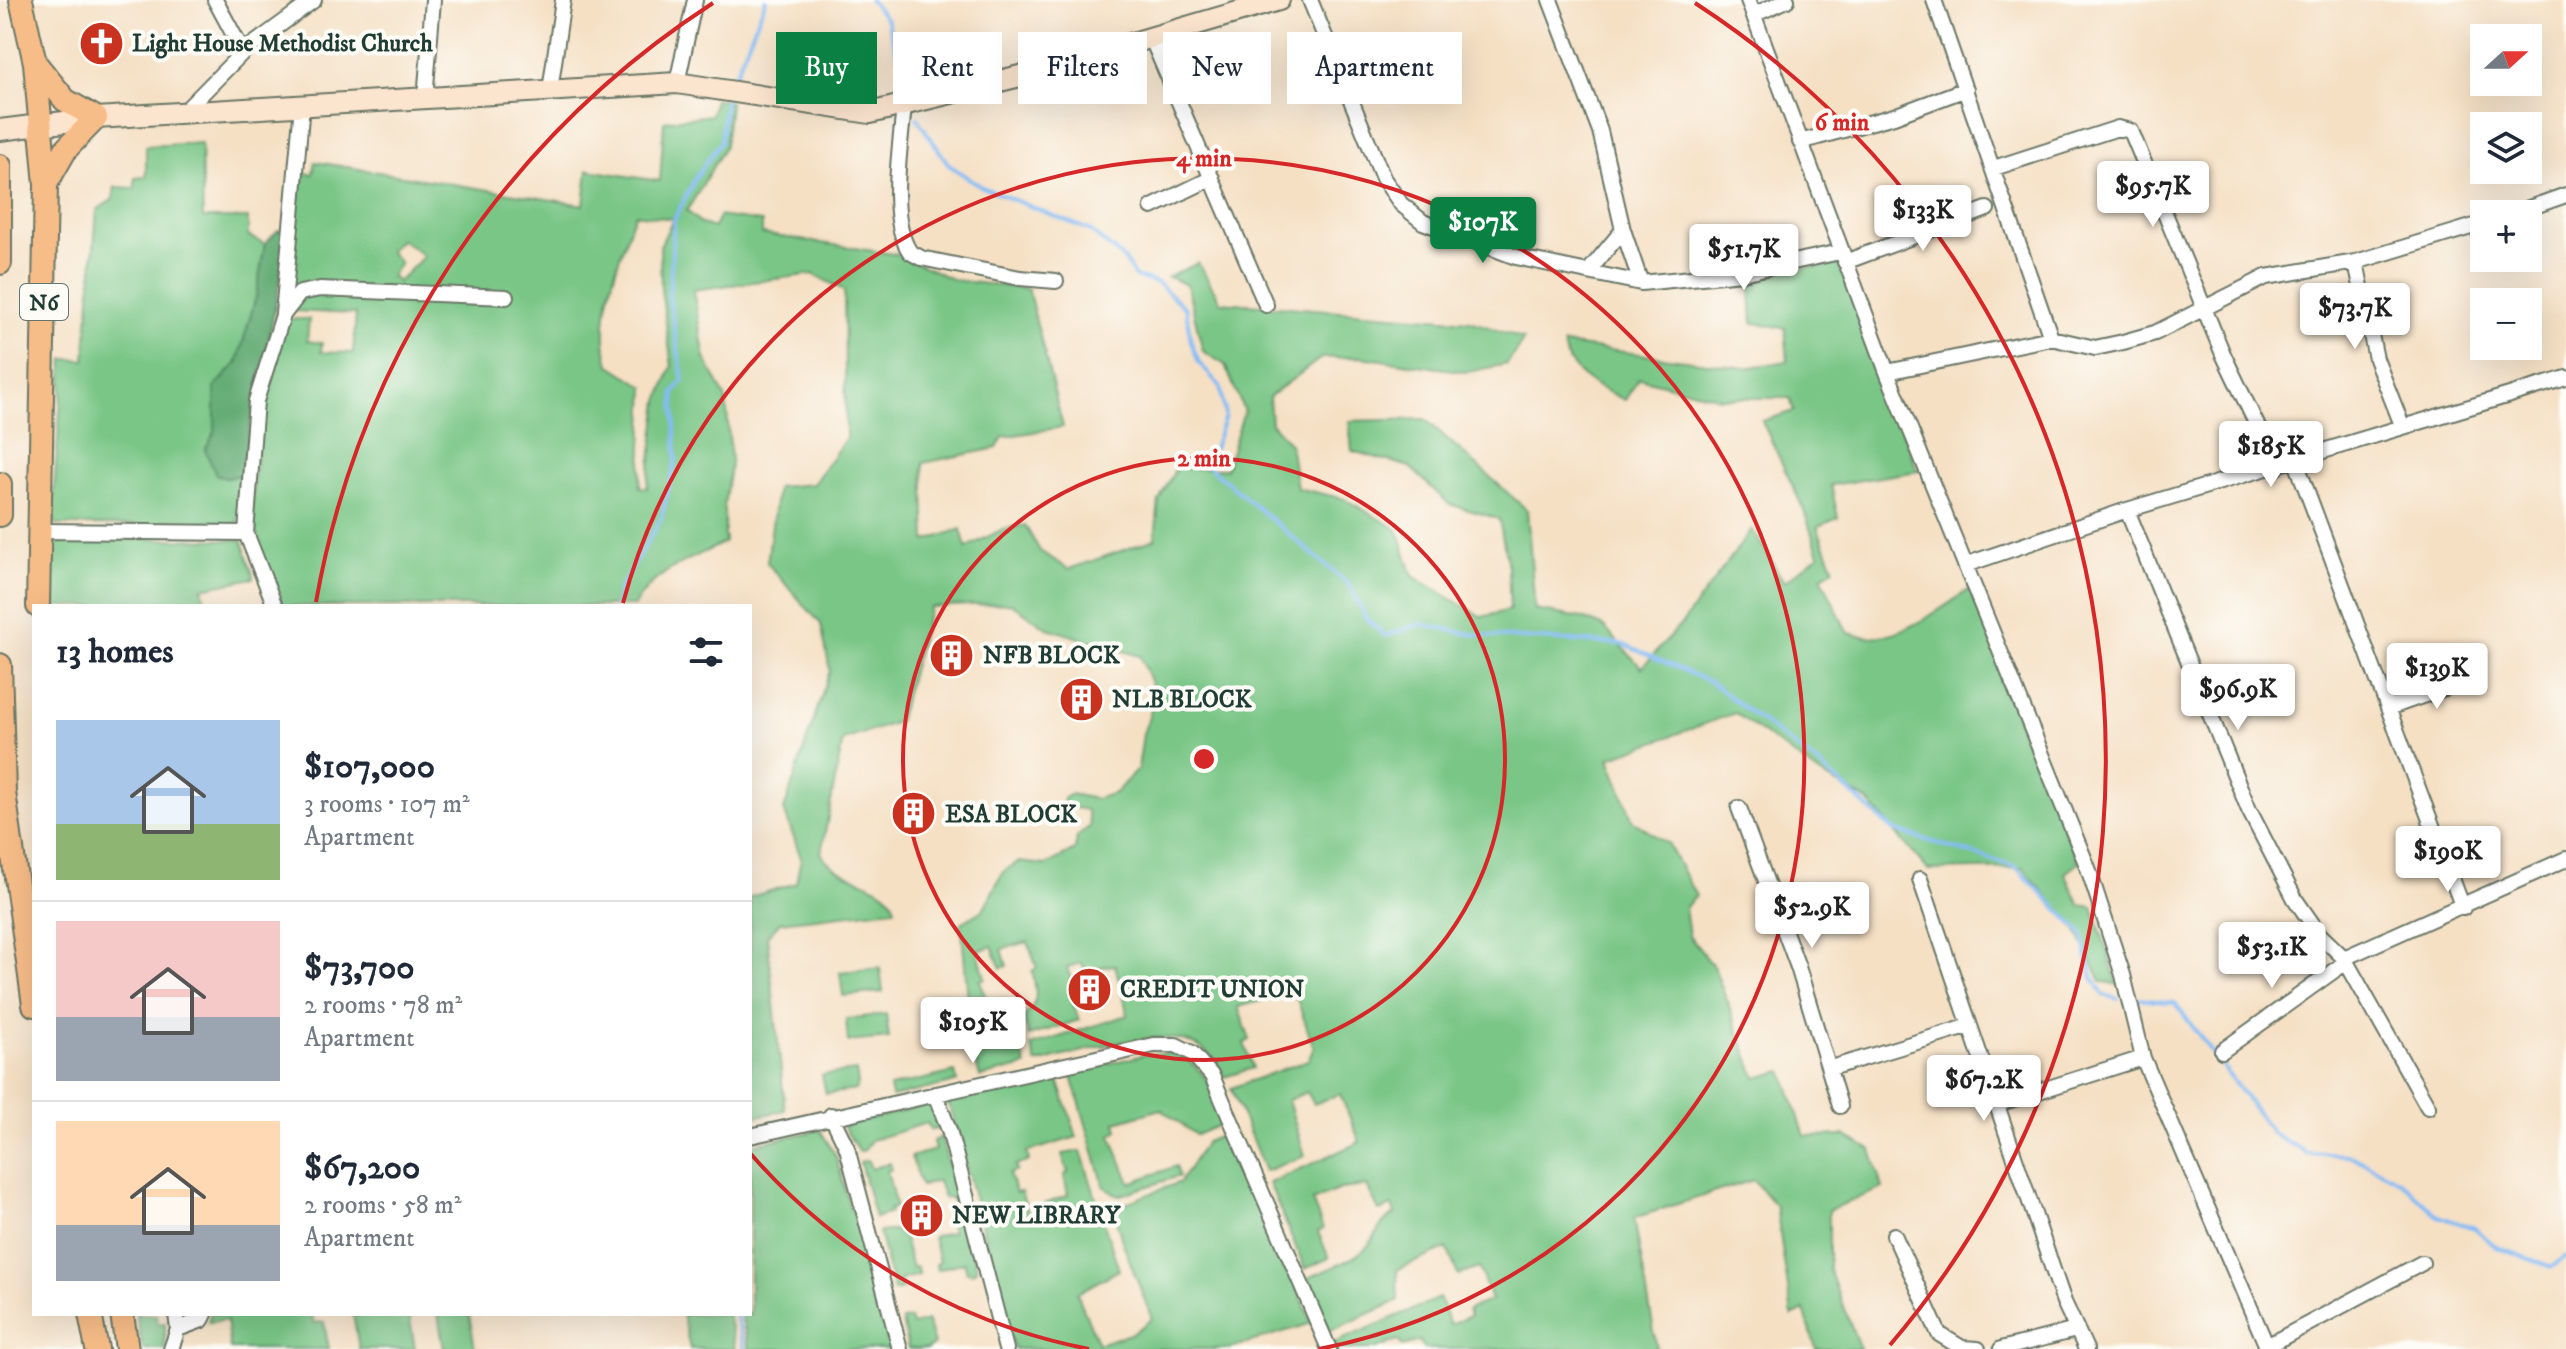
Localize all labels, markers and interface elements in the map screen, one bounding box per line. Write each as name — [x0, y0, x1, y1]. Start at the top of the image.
church icon: Light House Methodist Church — [77, 19, 125, 67]
north arrow — [2470, 24, 2542, 96]
map controls — [2470, 24, 2542, 360]
place label: Light House Methodist Church — [132, 29, 433, 59]
chip: Buy — [776, 32, 877, 104]
chip: Rent — [893, 32, 1002, 104]
chip: Filters — [1018, 32, 1147, 104]
chip: New — [1163, 32, 1271, 104]
chip: Apartment — [1287, 32, 1462, 104]
text: 6 min — [1815, 108, 1870, 138]
button: layers — [2470, 112, 2542, 184]
text: 4 min — [1176, 144, 1232, 174]
pin: $95.7K — [2088, 161, 2218, 229]
text: $95.7K — [2115, 170, 2191, 203]
pin: $133K — [1867, 185, 1979, 253]
text: $133K — [1892, 194, 1954, 227]
pin: $107K — [1427, 197, 1539, 265]
button: + — [2470, 200, 2542, 272]
text: $107K — [1448, 206, 1518, 239]
pin: $51.7K — [1679, 224, 1809, 292]
text: $51.7K — [1707, 233, 1781, 266]
pin: $73.7K — [2290, 283, 2420, 351]
road number: N6 — [20, 284, 68, 320]
button: − — [2470, 288, 2542, 360]
text: $73.7K — [2318, 292, 2392, 325]
pin: $185K — [2215, 421, 2327, 489]
text: $185K — [2237, 430, 2305, 463]
text: 2 min — [1177, 444, 1231, 474]
icon: filters — [684, 630, 728, 674]
text: 13 homes — [56, 631, 174, 673]
building icon: NFB BLOCK — [928, 631, 976, 679]
place label: NFB BLOCK — [983, 641, 1121, 671]
pin: $139K — [2381, 643, 2493, 711]
text: $139K — [2405, 652, 2469, 685]
pin: $96.9K — [2173, 664, 2303, 732]
text: $96.9K — [2199, 673, 2277, 706]
building icon: NLB BLOCK — [1057, 675, 1105, 723]
place label: NLB BLOCK — [1112, 685, 1253, 715]
centre of rings — [1190, 745, 1218, 773]
text: $107,000 — [304, 746, 435, 788]
icon: home — [120, 752, 216, 848]
text: 3 rooms · 107 m² — [304, 788, 470, 821]
building icon: ESA BLOCK — [890, 790, 938, 838]
place label: ESA BLOCK — [945, 800, 1078, 830]
text: Apartment — [304, 821, 415, 854]
pin: $190K — [2392, 826, 2504, 894]
text: $190K — [2414, 835, 2482, 868]
pin: $52.9K — [1747, 882, 1877, 950]
text: $52.9K — [1773, 891, 1851, 924]
pin: $53.1K — [2207, 922, 2337, 990]
text: $53.1K — [2237, 931, 2307, 964]
text: $73,700 — [304, 947, 415, 989]
icon: home — [120, 953, 216, 1049]
building icon: CREDIT UNION — [1065, 965, 1113, 1013]
place label: CREDIT UNION — [1120, 975, 1304, 1005]
text: 2 rooms · 78 m² — [304, 989, 462, 1022]
pin: $105K — [917, 997, 1029, 1065]
text: $105K — [939, 1006, 1007, 1039]
text: Apartment — [304, 1022, 415, 1055]
pin: $67.2K — [1919, 1055, 2049, 1123]
text: $67.2K — [1945, 1064, 2023, 1097]
text: $67,200 — [304, 1147, 420, 1189]
icon: home — [120, 1153, 216, 1249]
text: 2 rooms · 58 m² — [304, 1189, 462, 1222]
building icon: NEW LIBRARY — [897, 1191, 945, 1239]
place label: NEW LIBRARY — [952, 1201, 1121, 1231]
text: Apartment — [304, 1222, 415, 1255]

